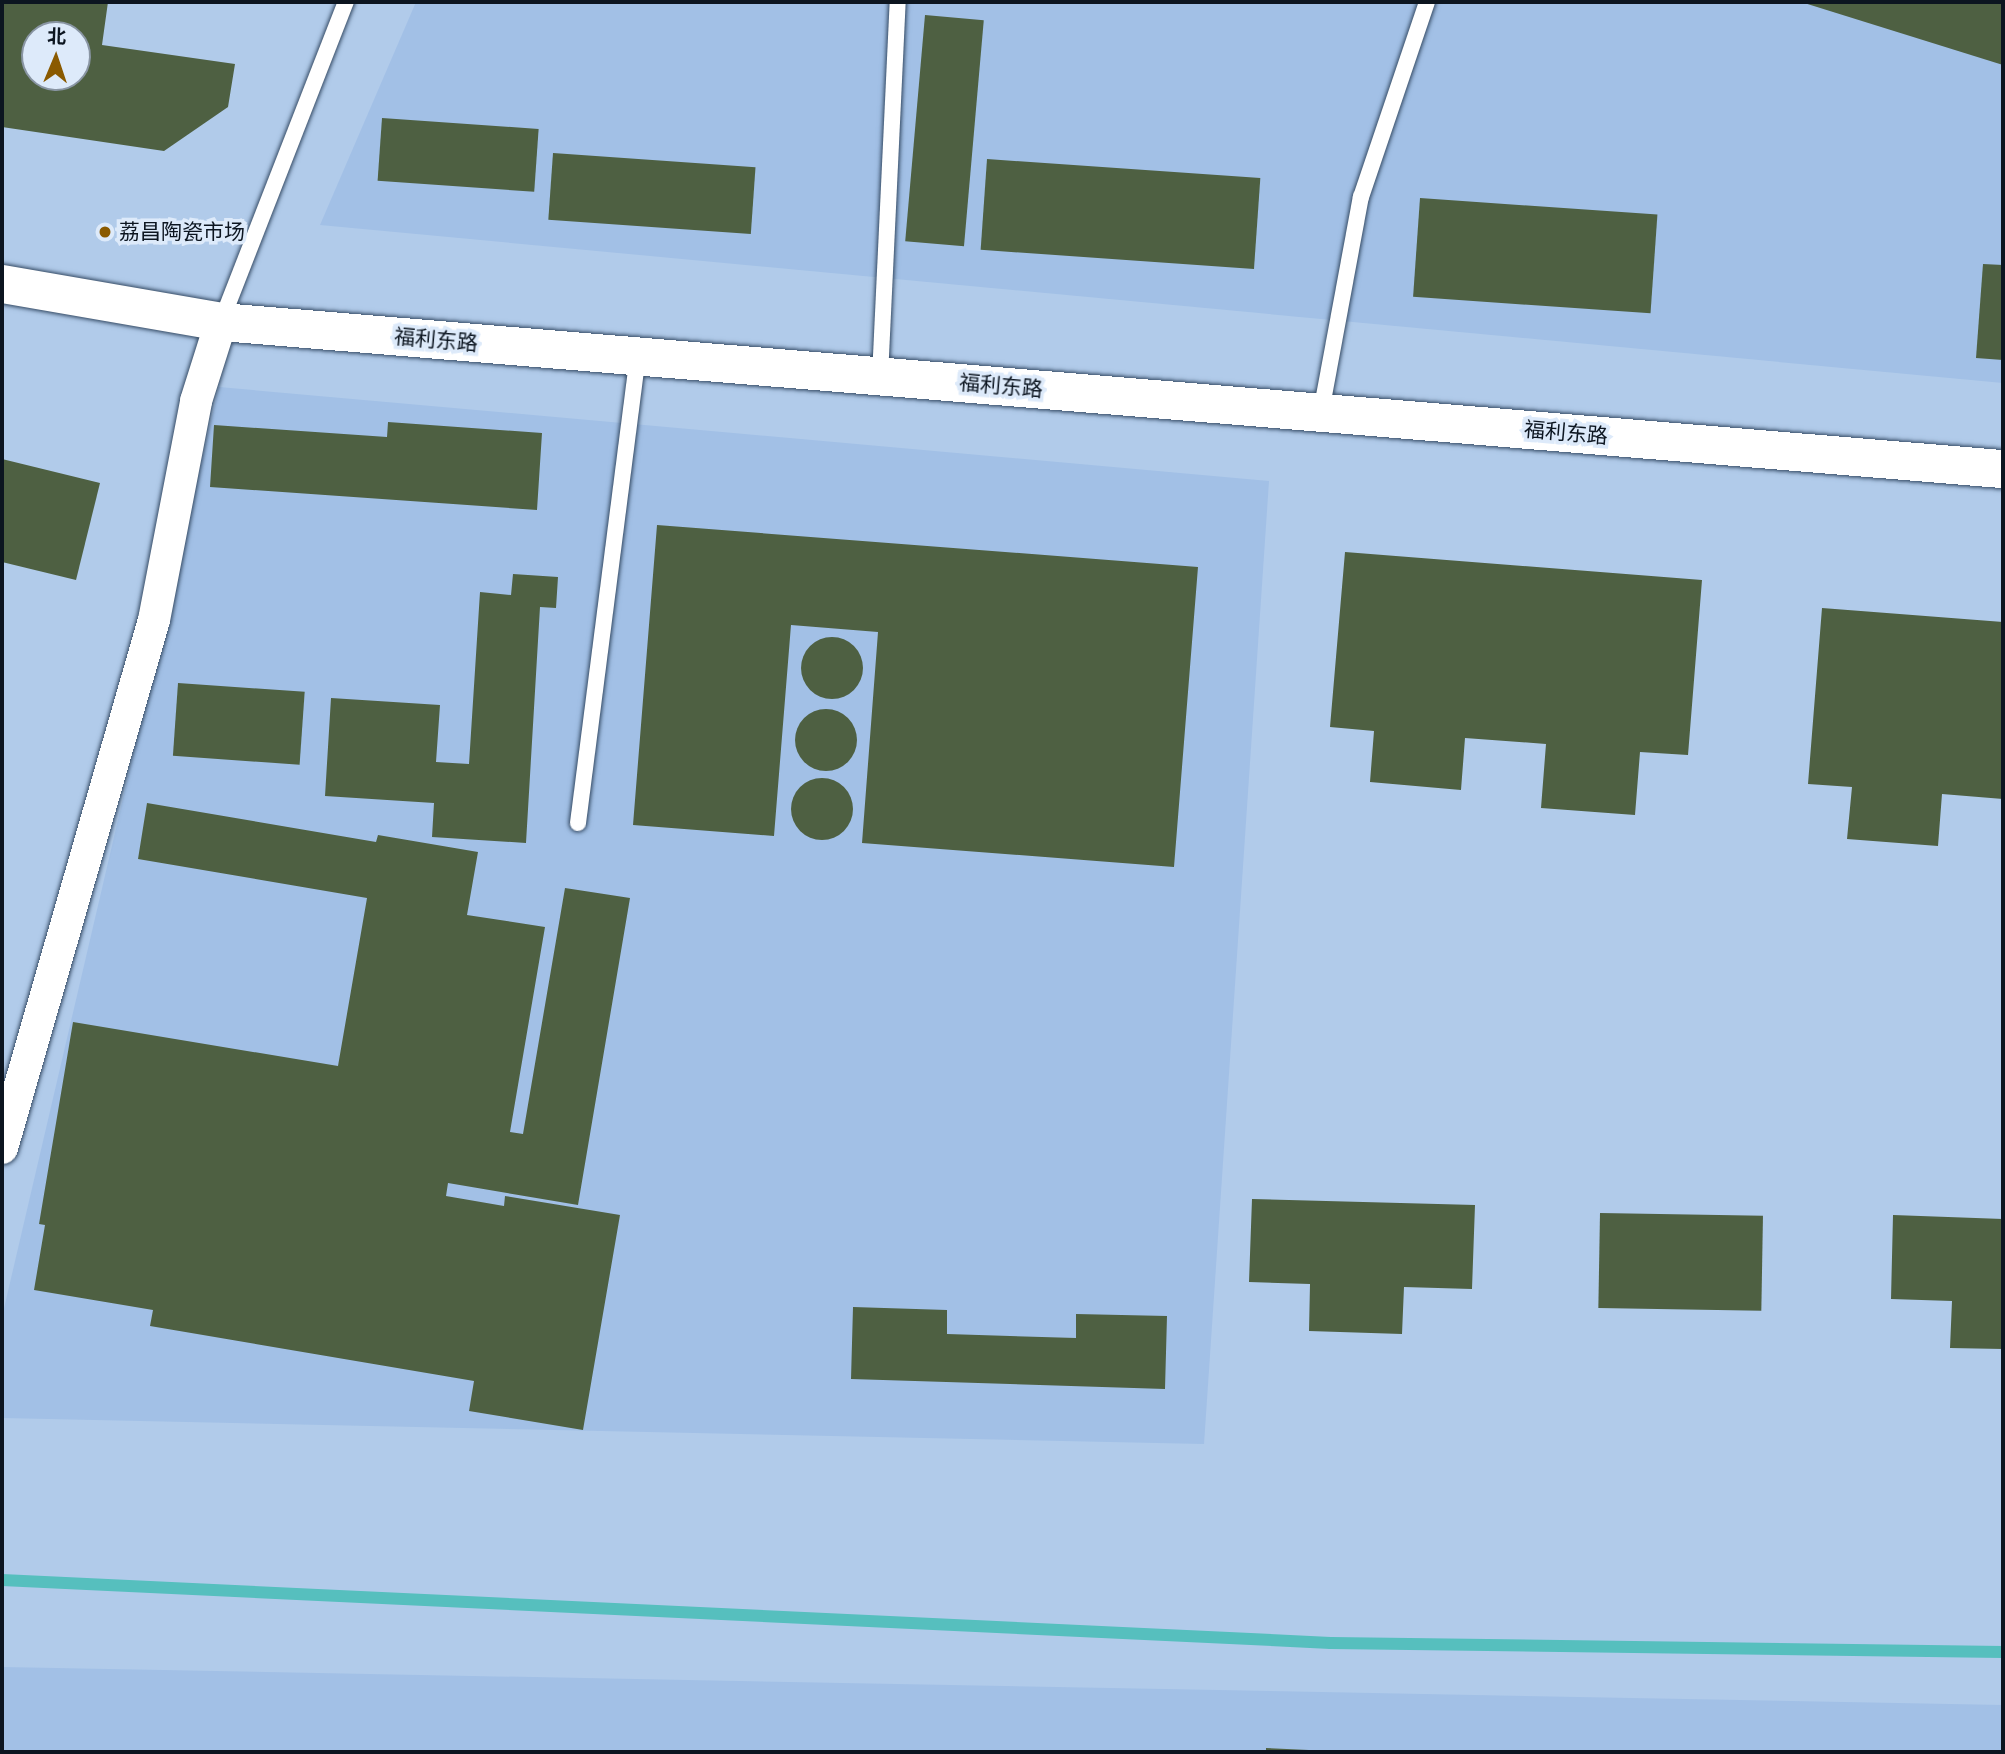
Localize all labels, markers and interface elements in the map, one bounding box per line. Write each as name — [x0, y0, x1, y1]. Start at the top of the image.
north arrow — [21, 21, 91, 91]
text: 北 — [47, 25, 67, 48]
place label: 荔昌陶瓷市场 — [119, 219, 245, 245]
marker: 荔昌陶瓷市场 — [97, 224, 113, 240]
street label: 福利东路 — [393, 324, 479, 356]
street label: 福利东路 — [958, 370, 1044, 402]
street label: 福利东路 — [1523, 417, 1609, 449]

